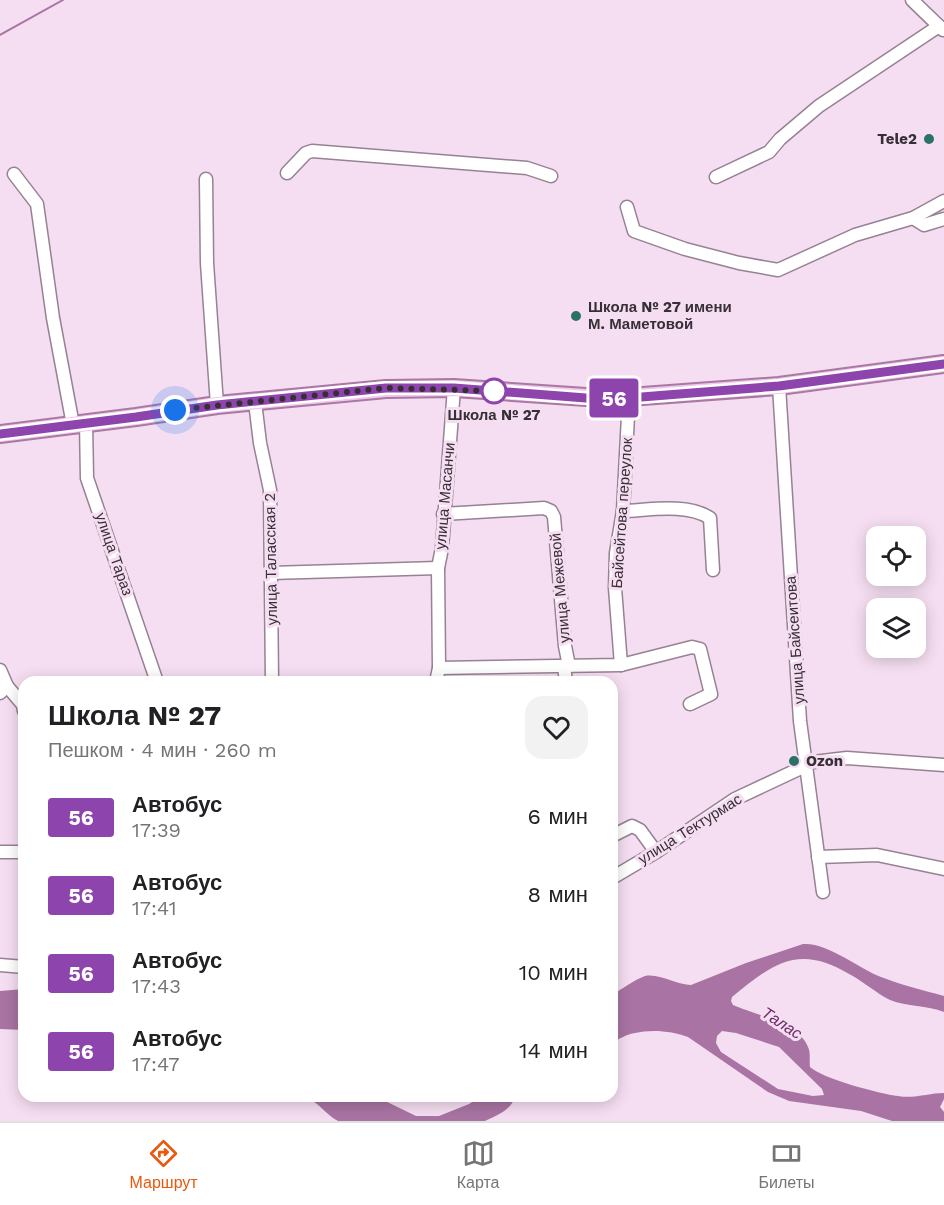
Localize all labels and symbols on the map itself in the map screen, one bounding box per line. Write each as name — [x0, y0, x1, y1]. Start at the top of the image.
place label: Tele2 — [877, 130, 917, 148]
marker: Tele2 — [922, 132, 936, 146]
place label: Школа № 27 имени М. Маметовой — [588, 298, 732, 333]
marker: Школа № 27 имени М. Маметовой — [569, 309, 583, 323]
marker: Школа № 27 — [481, 378, 507, 404]
line badge: 56 — [587, 378, 641, 418]
your location — [160, 395, 190, 425]
place label: Школа № 27 — [448, 406, 540, 424]
street label: Байсейтова переулок — [608, 437, 636, 589]
street label: улица Масанчи — [431, 442, 459, 550]
street label: улица Таласская 2 — [261, 493, 281, 625]
street label: улица Тараз — [91, 510, 137, 598]
street label: улица Межевой — [546, 532, 574, 644]
street label: улица Байсеитова — [782, 575, 808, 705]
place label: Ozon — [806, 752, 843, 770]
marker: Ozon — [787, 754, 801, 768]
street label: улица Тектурмас — [635, 790, 745, 868]
water label: Талас — [758, 1003, 806, 1043]

